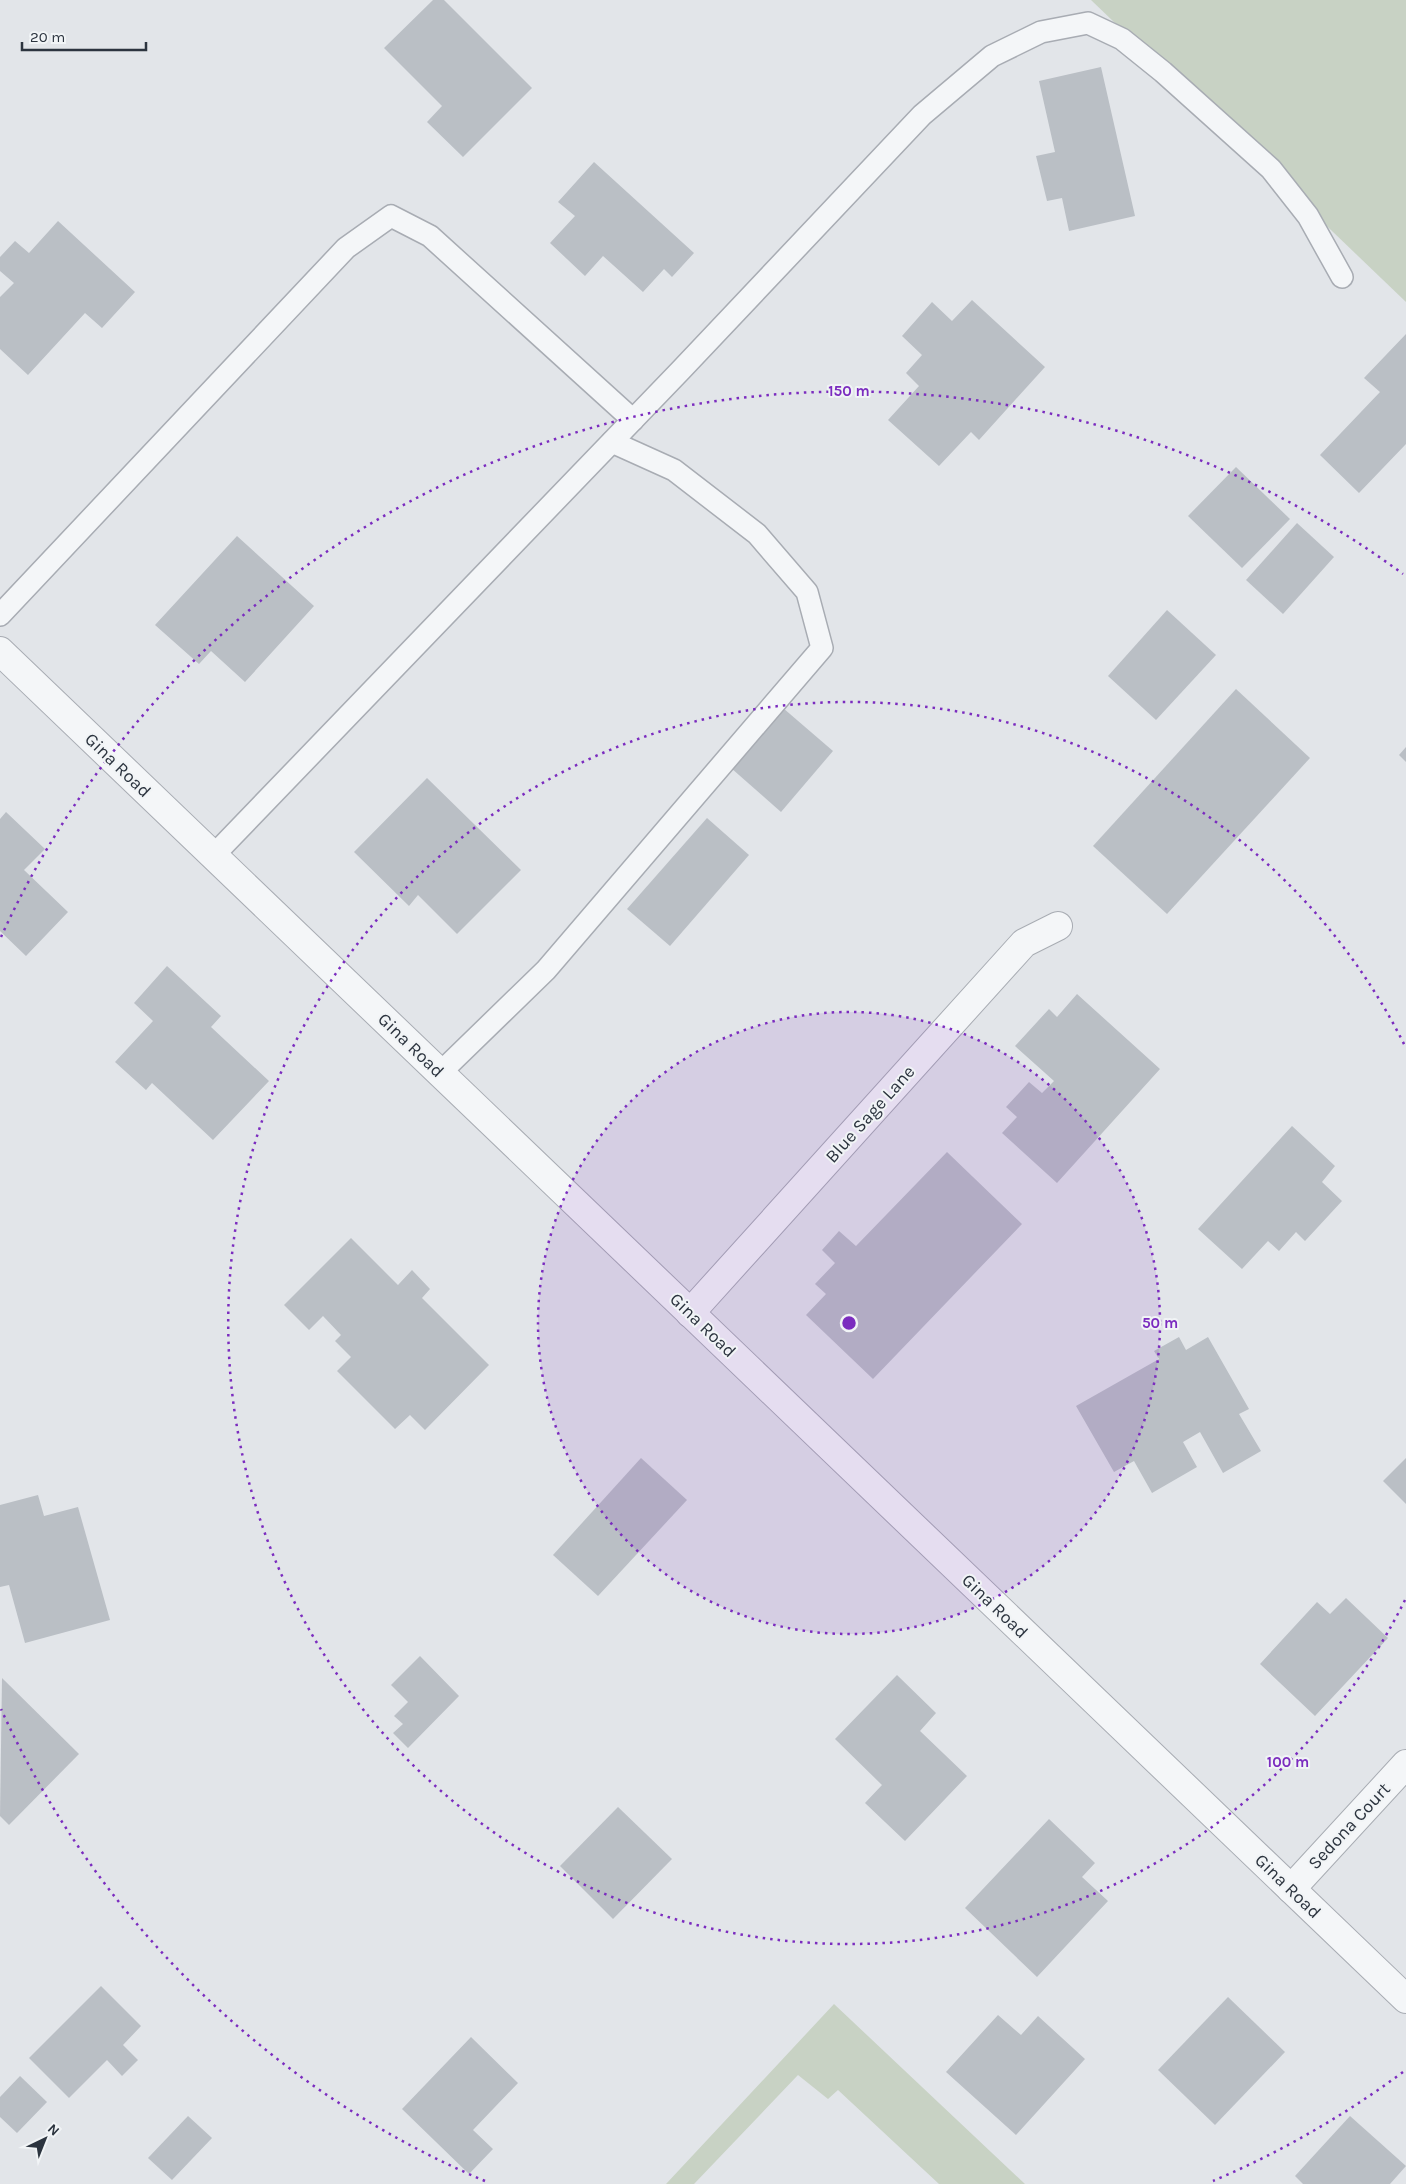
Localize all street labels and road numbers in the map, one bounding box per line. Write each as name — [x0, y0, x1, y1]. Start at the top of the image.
street label: Gina Road — [80, 728, 156, 802]
street label: Gina Road — [373, 1008, 449, 1082]
street label: Blue Sage Lane — [820, 1061, 920, 1167]
street label: Gina Road — [665, 1288, 741, 1362]
street label: Gina Road — [957, 1569, 1033, 1643]
street label: Sedona Court — [1303, 1778, 1395, 1874]
street label: Gina Road — [1250, 1849, 1326, 1923]

